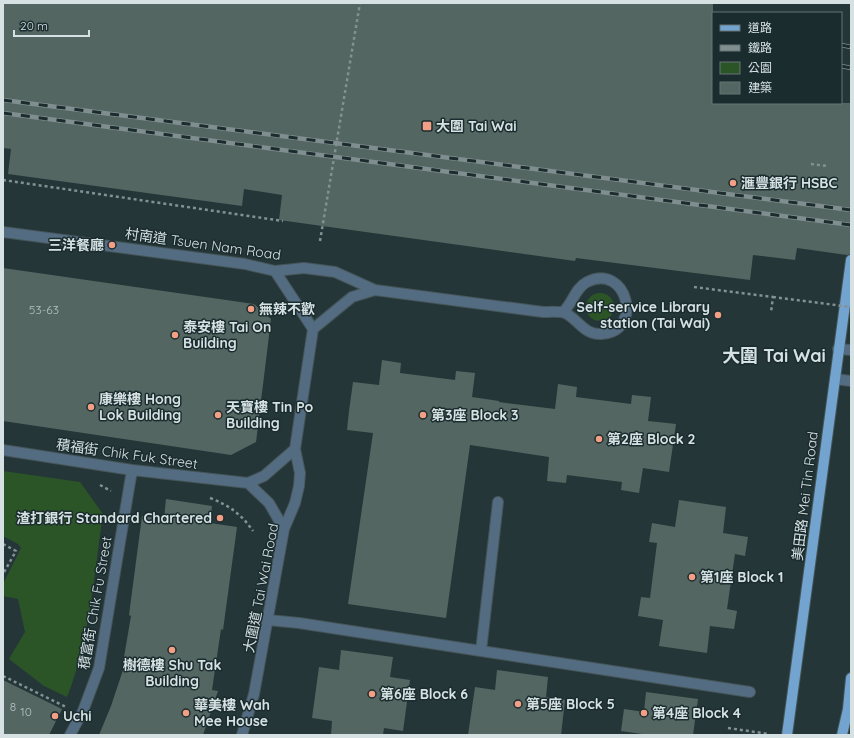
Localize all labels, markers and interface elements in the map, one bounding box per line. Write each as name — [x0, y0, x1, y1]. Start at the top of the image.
scale bar — [14, 12, 89, 38]
legend — [712, 12, 842, 104]
text: 20 m — [20, 18, 48, 33]
text: 道路 — [748, 20, 772, 35]
text: 鐵路 — [748, 40, 772, 55]
text: 公園 — [748, 60, 772, 75]
text: 建築 — [748, 80, 772, 95]
place label: 大圍 Tai Wai — [436, 117, 516, 135]
marker: 大圍 Tai Wai — [421, 120, 433, 132]
place label: 滙豐銀行 HSBC — [741, 174, 838, 192]
marker: 滙豐銀行 HSBC — [728, 178, 738, 188]
street label: 村南道 Tsuen Nam Road — [124, 224, 282, 264]
place label: 三洋餐廳 — [48, 236, 104, 254]
marker: 三洋餐廳 — [107, 240, 117, 250]
place label: Self-service Library station (Tai Wai) — [577, 298, 710, 332]
place label: 無辣不歡 — [259, 300, 315, 318]
house number: 53-63 — [29, 302, 59, 317]
marker: 無辣不歡 — [246, 304, 256, 314]
marker: Self-service Library station (Tai Wai) — [713, 310, 723, 320]
place label: 泰安樓 Tai On Building — [183, 318, 271, 352]
marker: 泰安樓 Tai On Building — [170, 330, 180, 340]
district label: 大圍 Tai Wai — [722, 344, 826, 367]
place label: 康樂樓 Hong Lok Building — [99, 390, 181, 424]
place label: 天寶樓 Tin Po Building — [226, 398, 314, 432]
marker: 康樂樓 Hong Lok Building — [86, 402, 96, 412]
place label: 第3座 Block 3 — [431, 406, 519, 424]
marker: 天寶樓 Tin Po Building — [213, 410, 223, 420]
marker: 第3座 Block 3 — [418, 410, 428, 420]
place label: 第2座 Block 2 — [607, 430, 696, 448]
street label: 美田路 Mei Tin Road — [788, 430, 822, 562]
marker: 第2座 Block 2 — [594, 434, 604, 444]
street label: 積福街 Chik Fuk Street — [55, 435, 199, 473]
place label: 渣打銀行 Standard Chartered — [16, 509, 212, 527]
marker: 渣打銀行 Standard Chartered — [215, 513, 225, 523]
street label: 大圍道 Tai Wai Road — [240, 522, 282, 654]
street label: 積富街 Chik Fu Street — [74, 535, 116, 671]
place label: 第1座 Block 1 — [700, 568, 783, 586]
marker: 第1座 Block 1 — [687, 572, 697, 582]
marker: 樹德樓 Shu Tak Building — [167, 645, 177, 655]
place label: 樹德樓 Shu Tak Building — [123, 656, 221, 690]
place label: 第6座 Block 6 — [380, 685, 468, 703]
marker: 第6座 Block 6 — [367, 689, 377, 699]
place label: 第5座 Block 5 — [526, 695, 615, 713]
place label: 華美樓 Wah Mee House — [194, 696, 270, 730]
house number: 8 — [10, 699, 16, 714]
marker: 第5座 Block 5 — [513, 699, 523, 709]
house number: 10 — [20, 704, 32, 719]
place label: 第4座 Block 4 — [652, 704, 741, 722]
place label: Uchi — [63, 707, 92, 725]
marker: 華美樓 Wah Mee House — [181, 708, 191, 718]
marker: 第4座 Block 4 — [639, 708, 649, 718]
marker: Uchi — [50, 711, 60, 721]

